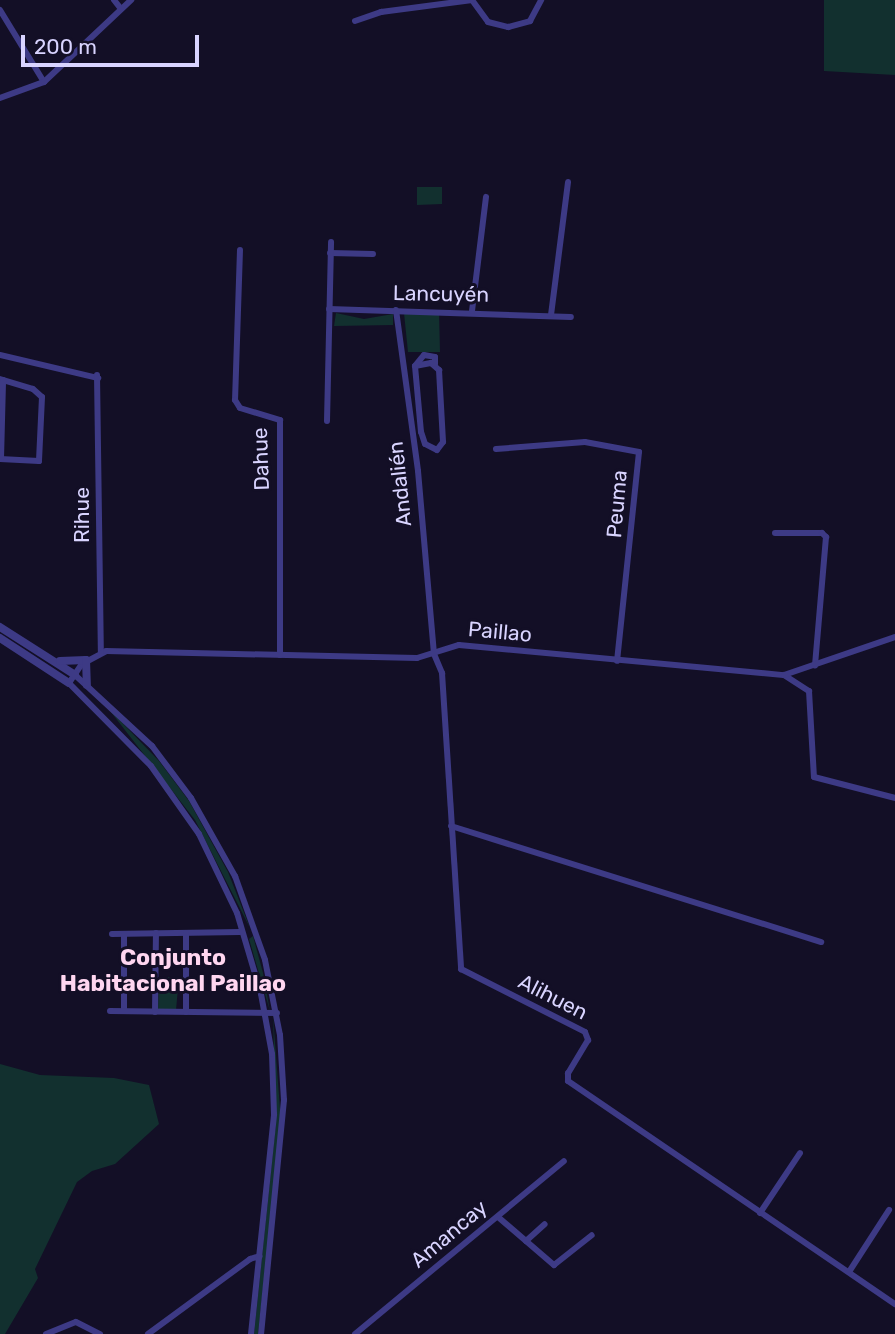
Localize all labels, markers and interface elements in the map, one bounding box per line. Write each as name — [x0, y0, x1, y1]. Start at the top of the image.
scale bar — [24, 21, 203, 65]
text: 200 m — [34, 34, 97, 59]
street label: Lancuyén — [393, 281, 489, 307]
street label: Dahue — [247, 427, 275, 491]
street label: Andalién — [383, 440, 417, 528]
street label: Peuma — [601, 469, 633, 539]
street label: Rihue — [69, 487, 95, 543]
street label: Paillao — [467, 617, 533, 647]
district label: Conjunto Habitacional Paillao — [60, 943, 286, 997]
street label: Alihuen — [514, 969, 592, 1025]
street label: Amancay — [406, 1195, 492, 1273]

